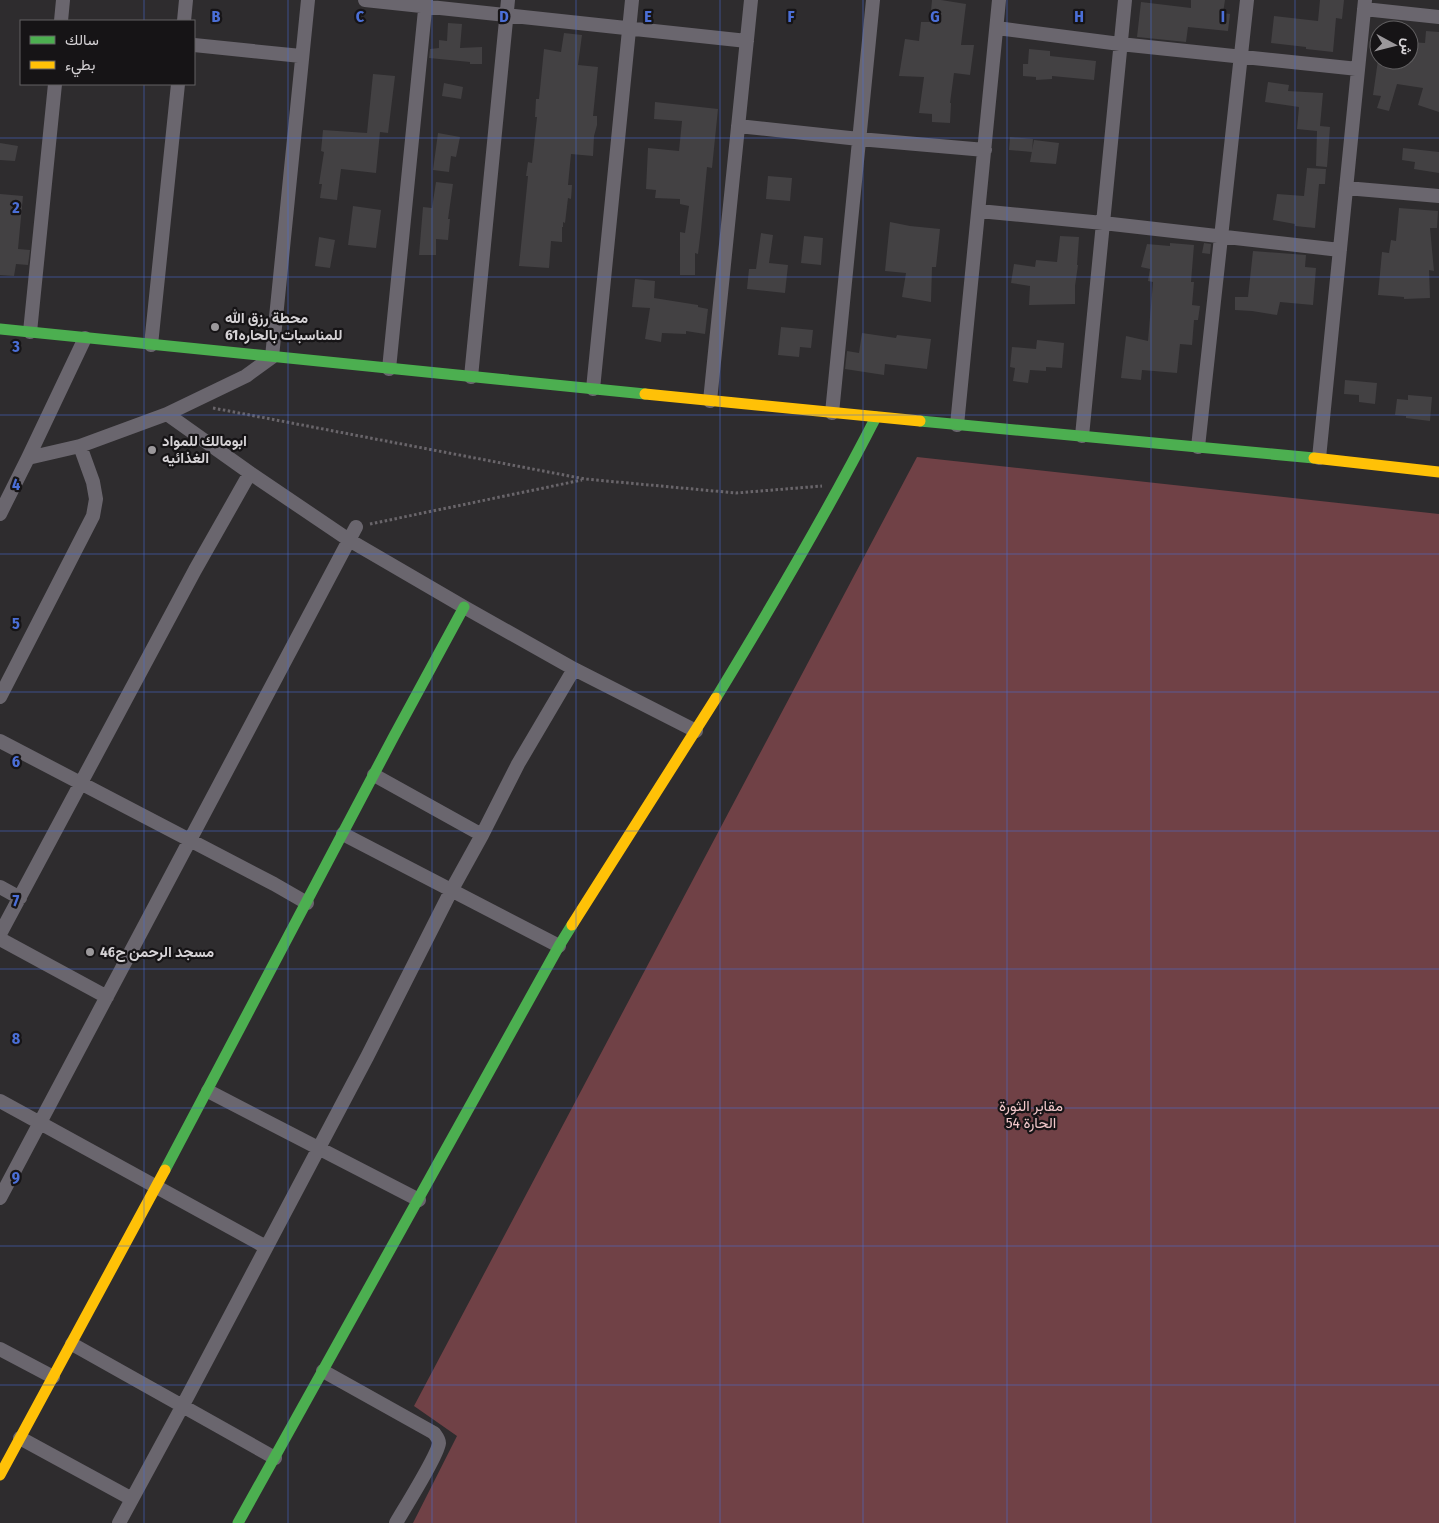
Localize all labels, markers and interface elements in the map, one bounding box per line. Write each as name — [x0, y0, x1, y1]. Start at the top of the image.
text: B — [212, 7, 221, 26]
text: C — [356, 7, 365, 26]
text: D — [499, 7, 509, 26]
text: E — [644, 7, 652, 26]
text: F — [787, 7, 795, 26]
text: G — [930, 7, 940, 26]
text: H — [1074, 7, 1084, 26]
text: I — [1221, 7, 1225, 26]
legend — [20, 20, 195, 85]
north arrow — [1369, 20, 1419, 70]
text: سالك — [65, 31, 99, 49]
text: ش — [1397, 37, 1416, 56]
text: بطيء — [65, 56, 95, 78]
text: 2 — [11, 198, 20, 217]
place label: محطة رزق الله للمناسبات بالحاره61 — [225, 309, 342, 344]
marker: محطة رزق الله للمناسبات بالحاره61 — [209, 321, 221, 333]
text: 3 — [11, 337, 20, 356]
place label: ابومالك للمواد الغذائيه — [162, 432, 247, 467]
marker: ابومالك للمواد الغذائيه — [146, 444, 158, 456]
text: 4 — [12, 475, 20, 494]
text: 5 — [12, 614, 20, 633]
text: 6 — [12, 752, 20, 771]
text: 7 — [13, 891, 20, 910]
place label: مسجد الرحمن ح46 — [100, 943, 214, 962]
marker: مسجد الرحمن ح46 — [84, 946, 96, 958]
text: 8 — [12, 1029, 21, 1048]
park label: مقابر الثورة الحارة 54 — [999, 1097, 1063, 1132]
text: 9 — [12, 1168, 20, 1187]

